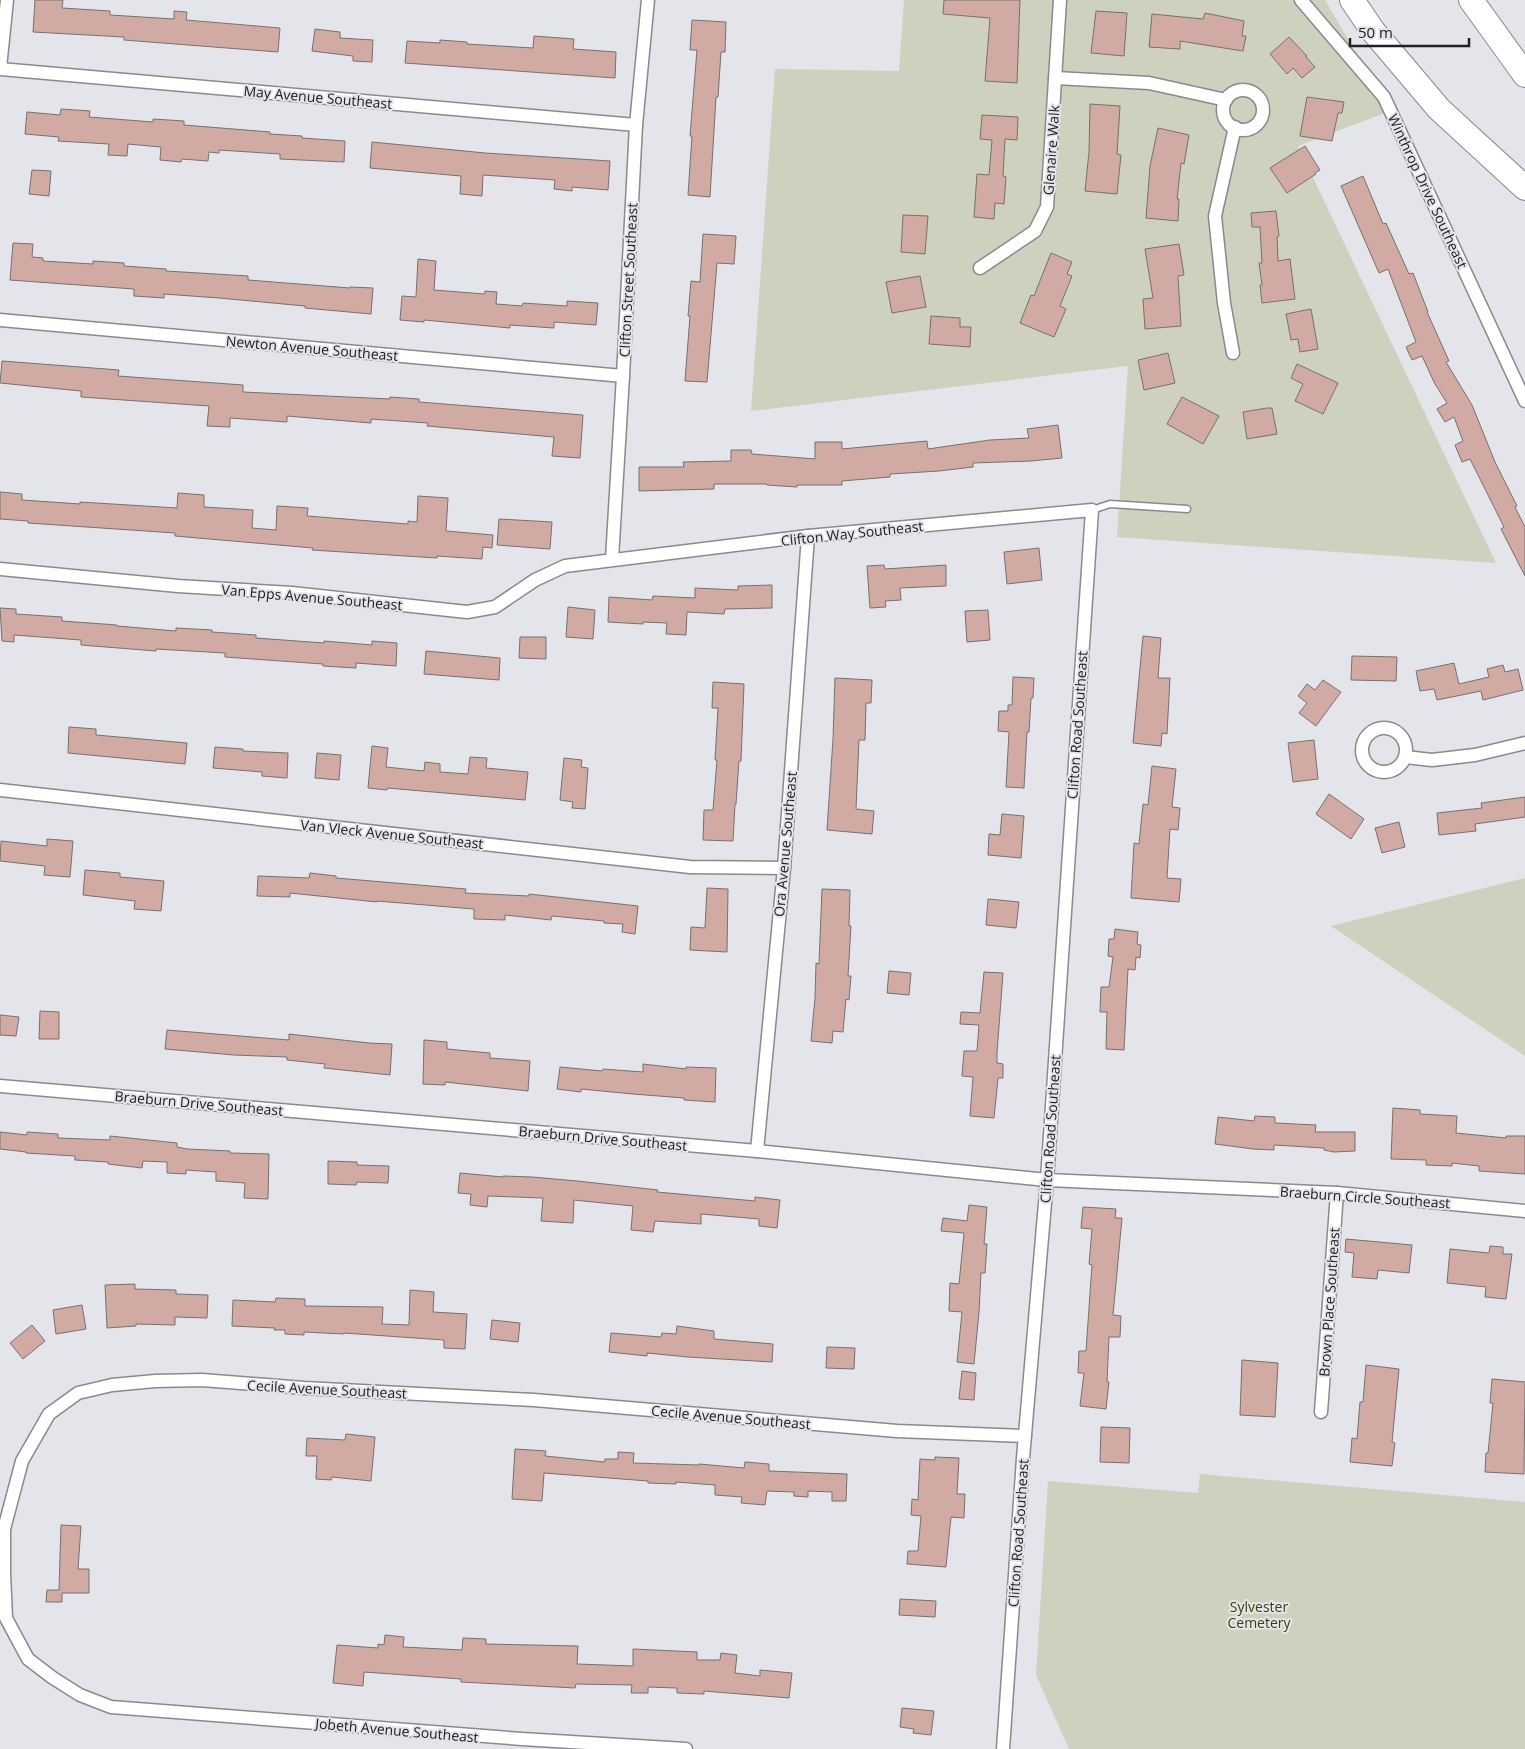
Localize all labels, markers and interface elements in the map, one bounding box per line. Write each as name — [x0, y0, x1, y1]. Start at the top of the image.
scale bar — [1350, 15, 1469, 47]
text: 50 m — [1358, 22, 1393, 42]
street label: May Avenue Southeast — [243, 81, 393, 113]
street label: Glenaire Walk — [1038, 104, 1064, 196]
street label: Winthrop Drive Southeast — [1384, 111, 1472, 271]
street label: Clifton Street Southeast — [614, 202, 642, 358]
street label: Newton Avenue Southeast — [225, 331, 399, 365]
street label: Clifton Way Southeast — [780, 516, 924, 550]
street label: Van Epps Avenue Southeast — [221, 580, 403, 614]
street label: Clifton Road Southeast — [1062, 650, 1092, 800]
street label: Ora Avenue Southeast — [769, 770, 801, 918]
street label: Van Vleck Avenue Southeast — [300, 815, 484, 853]
street label: Clifton Road Southeast — [1035, 1054, 1065, 1204]
street label: Braeburn Drive Southeast — [114, 1086, 284, 1120]
street label: Braeburn Drive Southeast — [518, 1121, 688, 1155]
street label: Braeburn Circle Southeast — [1279, 1182, 1451, 1212]
street label: Brown Place Southeast — [1314, 1227, 1344, 1377]
street label: Cecile Avenue Southeast — [247, 1375, 407, 1403]
street label: Cecile Avenue Southeast — [651, 1401, 811, 1433]
street label: Clifton Road Southeast — [1003, 1458, 1033, 1608]
park label: Sylvester Cemetery — [1227, 1597, 1292, 1632]
street label: Jobeth Avenue Southeast — [313, 1713, 479, 1747]

